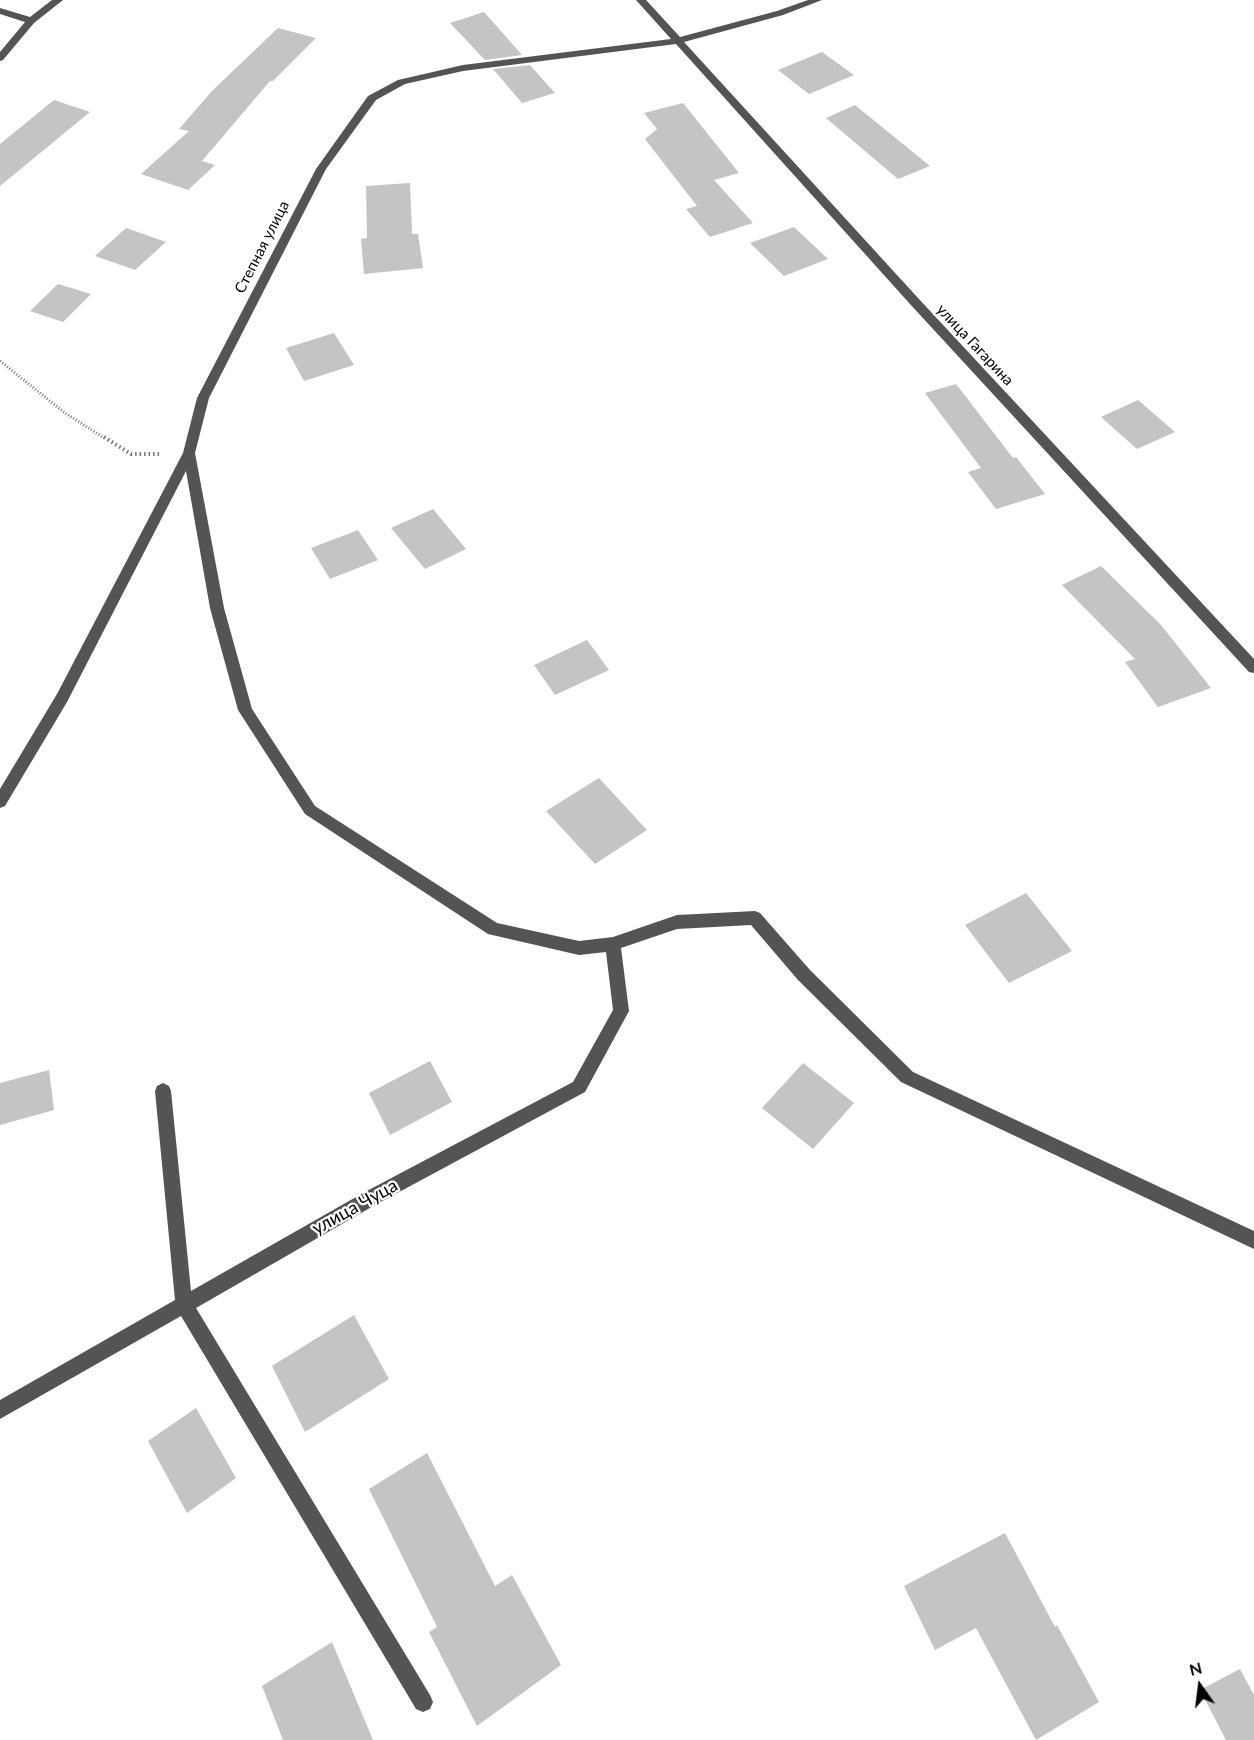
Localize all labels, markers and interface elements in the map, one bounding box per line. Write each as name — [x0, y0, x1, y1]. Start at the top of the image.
street label: Степная улица — [231, 198, 293, 296]
street label: улица Гагарина — [933, 301, 1017, 389]
street label: улица Чуца — [308, 1175, 402, 1239]
north arrow — [1170, 1656, 1230, 1716]
text: N — [1187, 1657, 1204, 1679]

